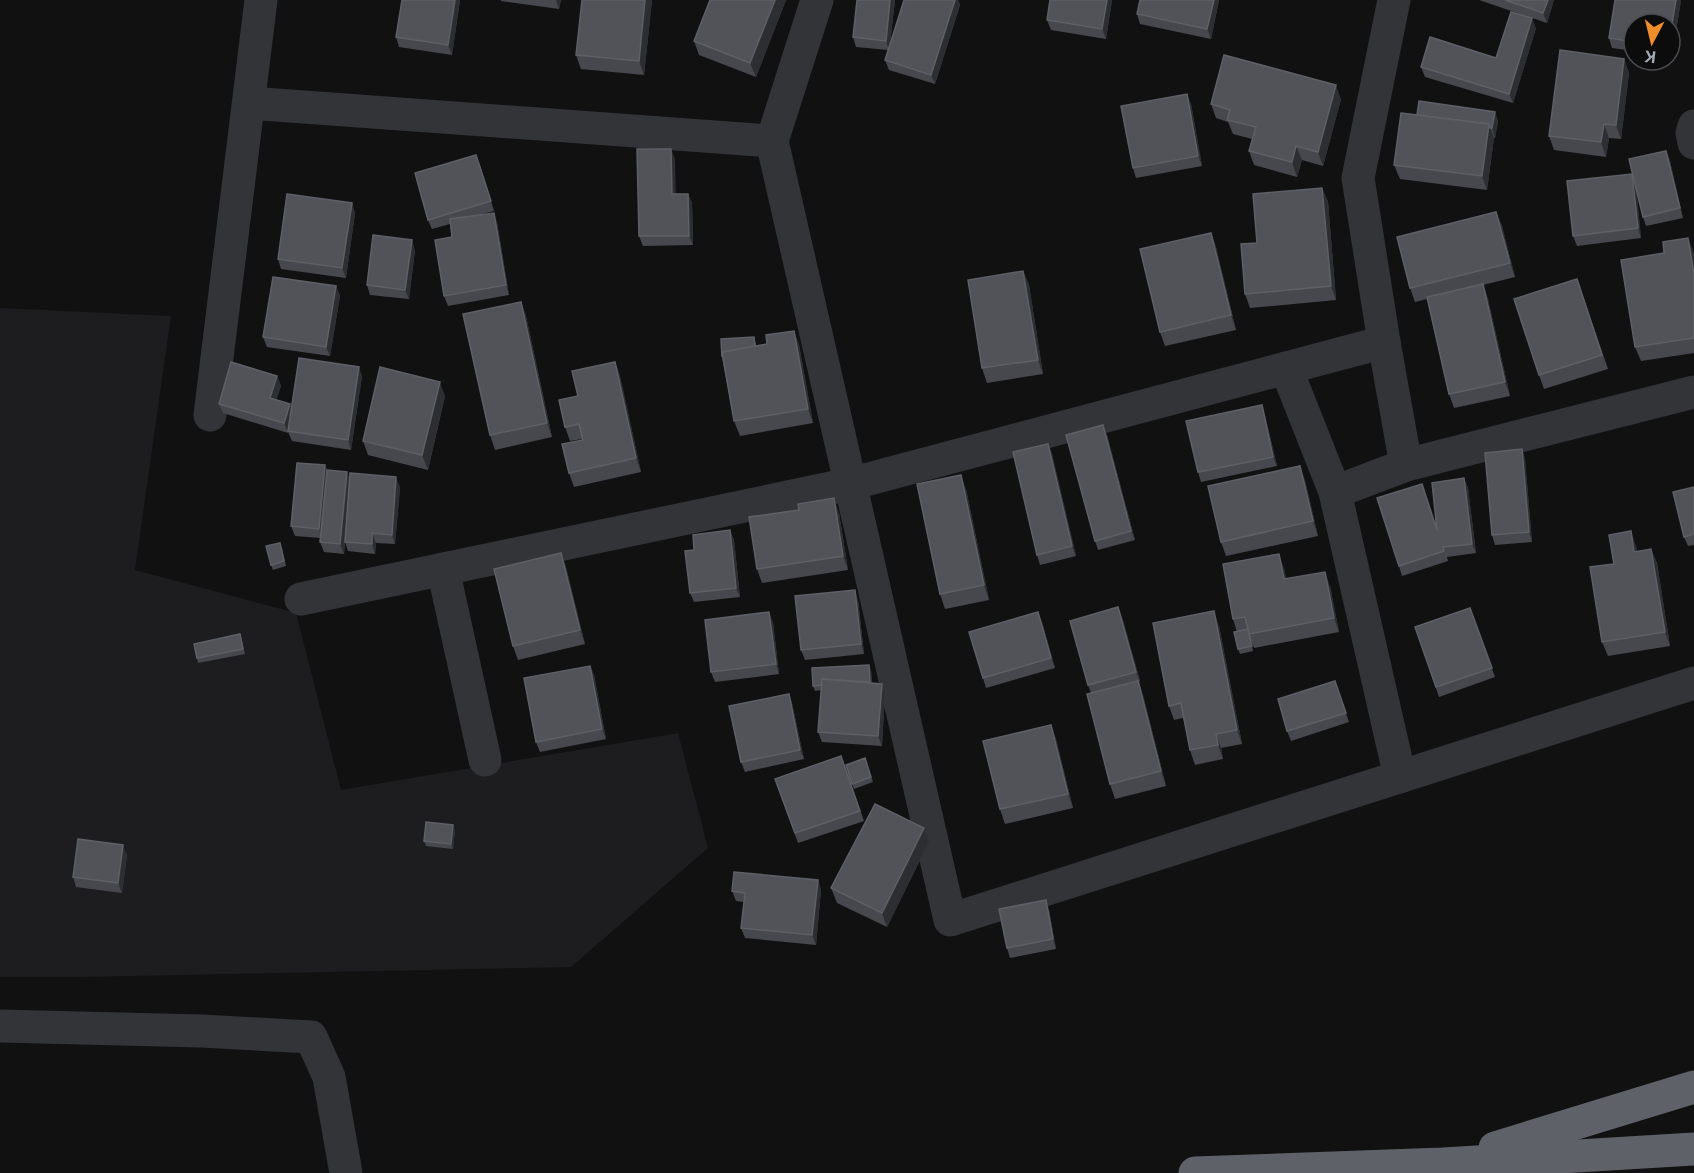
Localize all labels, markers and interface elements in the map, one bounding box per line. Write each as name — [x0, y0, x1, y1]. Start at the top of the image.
north arrow — [1622, 12, 1682, 72]
text: K — [1643, 46, 1657, 68]

